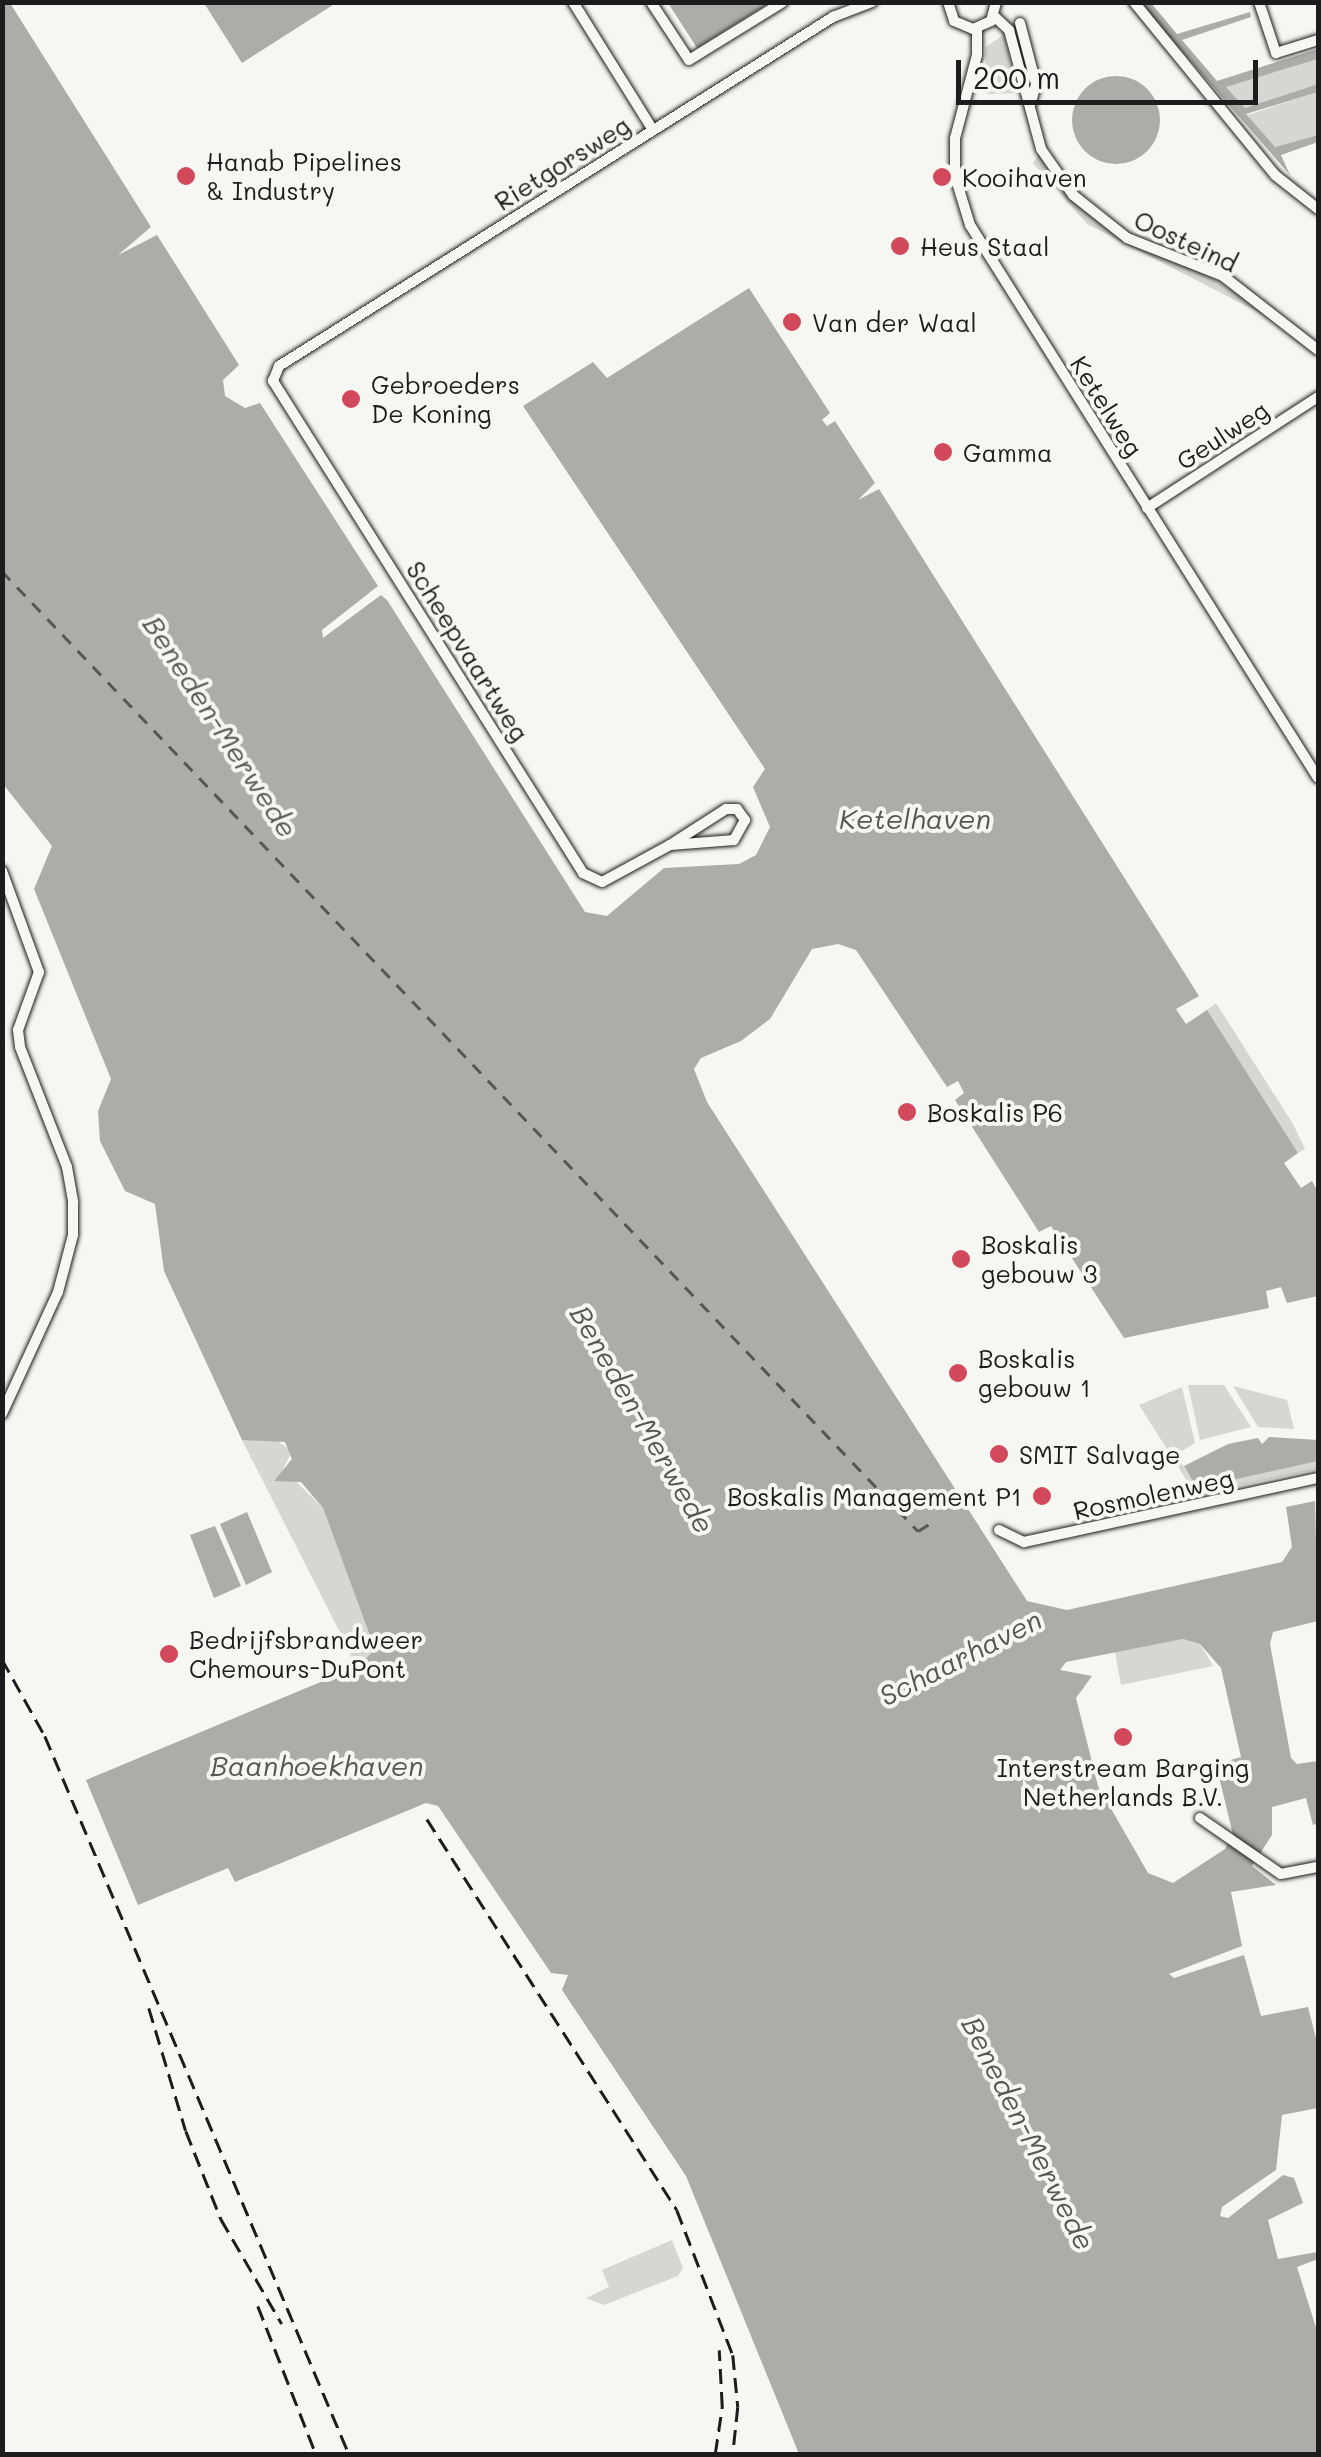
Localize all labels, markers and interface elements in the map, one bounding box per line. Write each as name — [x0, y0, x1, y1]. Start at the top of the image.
scale bar — [961, 40, 1264, 102]
text: 200 m — [973, 57, 1060, 97]
street label: Rietgorsweg — [489, 110, 635, 216]
place label: Hanab Pipelines & Industry — [206, 147, 402, 206]
place label: Kooihaven — [962, 162, 1087, 192]
marker: Hanab Pipelines & Industry — [175, 165, 197, 187]
marker: Kooihaven — [931, 166, 953, 188]
street label: Oosteind — [1130, 204, 1242, 278]
place label: Heus Staal — [920, 231, 1050, 261]
marker: Heus Staal — [889, 235, 911, 257]
place label: Van der Waal — [812, 307, 977, 337]
marker: Van der Waal — [781, 311, 803, 333]
street label: Ketelweg — [1064, 350, 1150, 462]
place label: Gebroeders De Koning — [371, 370, 520, 429]
marker: Gebroeders De Koning — [340, 388, 362, 410]
street label: Geulweg — [1171, 394, 1273, 476]
place label: Gamma — [963, 437, 1053, 467]
marker: Gamma — [932, 441, 954, 463]
street label: Scheepvaartweg — [401, 555, 535, 747]
water label: Beneden-Merwede — [137, 609, 305, 843]
water label: Ketelhaven — [839, 801, 991, 835]
place label: Boskalis P6 — [927, 1097, 1063, 1127]
marker: Boskalis P6 — [896, 1101, 918, 1123]
place label: Boskalis gebouw 3 — [981, 1230, 1097, 1289]
marker: Boskalis gebouw 3 — [950, 1248, 972, 1270]
water label: Beneden-Merwede — [564, 1299, 722, 1539]
place label: Boskalis gebouw 1 — [978, 1344, 1091, 1403]
marker: Boskalis gebouw 1 — [947, 1362, 969, 1384]
place label: SMIT Salvage — [1019, 1439, 1181, 1469]
marker: SMIT Salvage — [988, 1443, 1010, 1465]
street label: Rosmolenweg — [1070, 1462, 1236, 1526]
place label: Boskalis Management P1 — [727, 1481, 1022, 1511]
marker: Boskalis Management P1 — [1031, 1485, 1053, 1507]
water label: Schaarhaven — [873, 1602, 1047, 1712]
place label: Bedrijfsbrandweer Chemours-DuPont — [189, 1625, 423, 1684]
marker: Bedrijfsbrandweer Chemours-DuPont — [158, 1643, 180, 1665]
marker: Interstream Barging Netherlands B.V. — [1112, 1726, 1134, 1748]
water label: Baanhoekhaven — [210, 1748, 424, 1782]
place label: Interstream Barging Netherlands B.V. — [997, 1753, 1249, 1812]
water label: Beneden-Merwede — [956, 2011, 1102, 2255]

